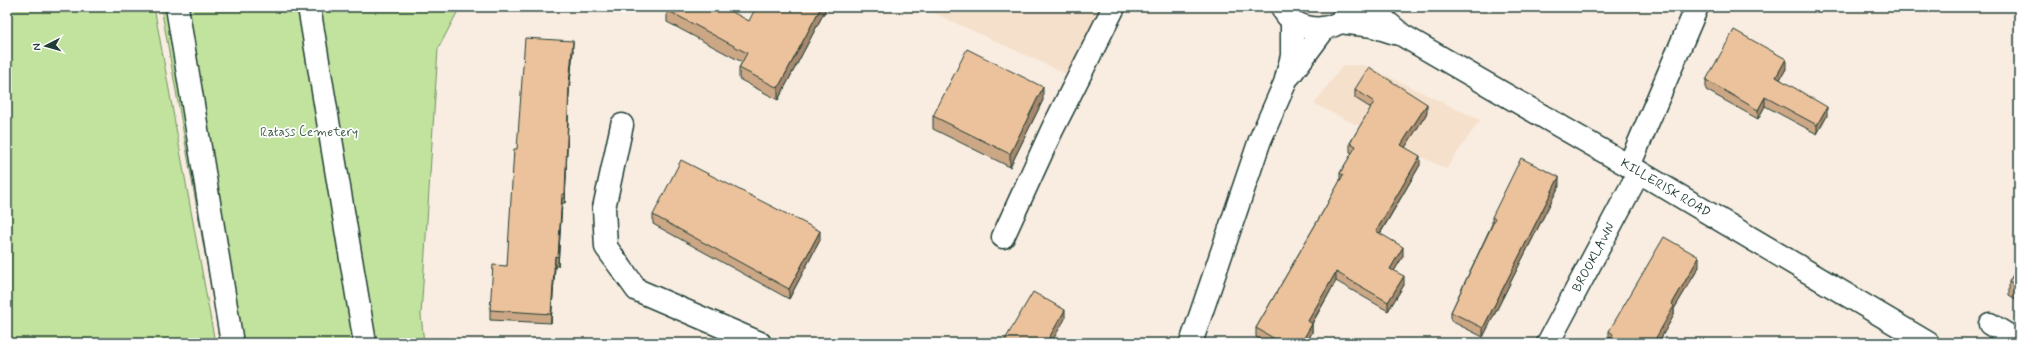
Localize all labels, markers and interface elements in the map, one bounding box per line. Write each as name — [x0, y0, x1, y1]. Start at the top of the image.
north arrow — [26, 26, 66, 66]
text: N — [30, 43, 44, 51]
park label: Ratass Cemetery — [260, 124, 358, 141]
street label: KILLERISK ROAD — [1617, 154, 1714, 221]
street label: BROOKLAWN — [1568, 219, 1619, 295]

